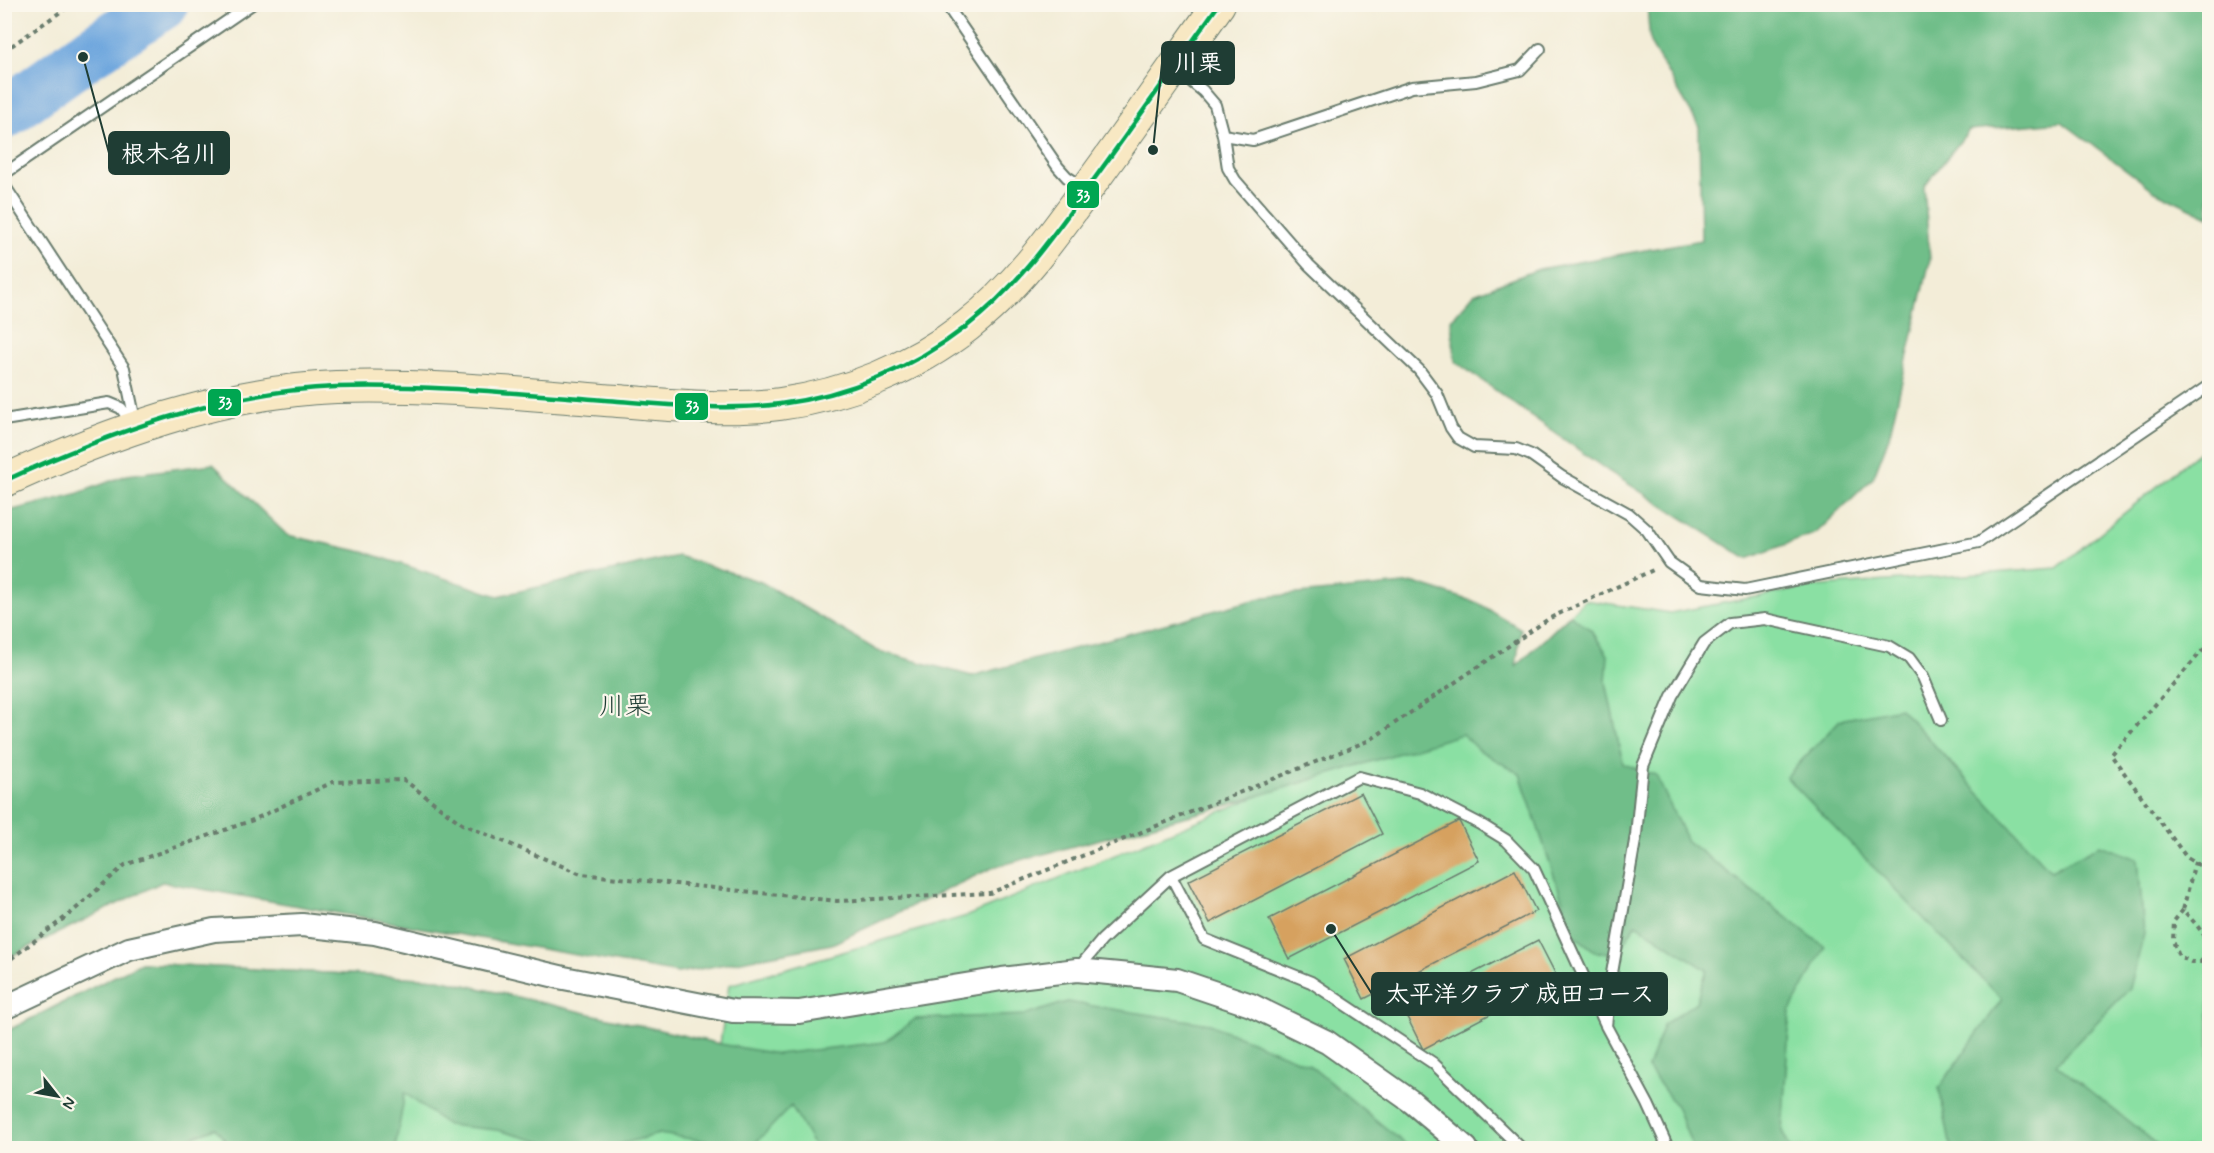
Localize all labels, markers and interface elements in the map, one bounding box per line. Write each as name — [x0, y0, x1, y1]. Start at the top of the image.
callout: 川栗 — [1162, 42, 1234, 84]
text: 川栗 — [1174, 49, 1222, 80]
callout: 根木名川 — [109, 132, 229, 174]
text: 根木名川 — [121, 140, 217, 171]
line badge: 33 — [1066, 180, 1100, 209]
text: 33 — [1076, 186, 1090, 207]
line badge: 33 — [207, 388, 242, 417]
line badge: 33 — [674, 392, 709, 421]
text: 33 — [218, 393, 232, 414]
text: 33 — [685, 397, 699, 418]
district label: 川栗 — [599, 690, 651, 724]
callout: 太平洋クラブ 成田コース — [1372, 973, 1667, 1015]
text: 太平洋クラブ 成田コース — [1385, 980, 1655, 1011]
north arrow — [27, 1066, 87, 1126]
text: N — [57, 1093, 80, 1113]

